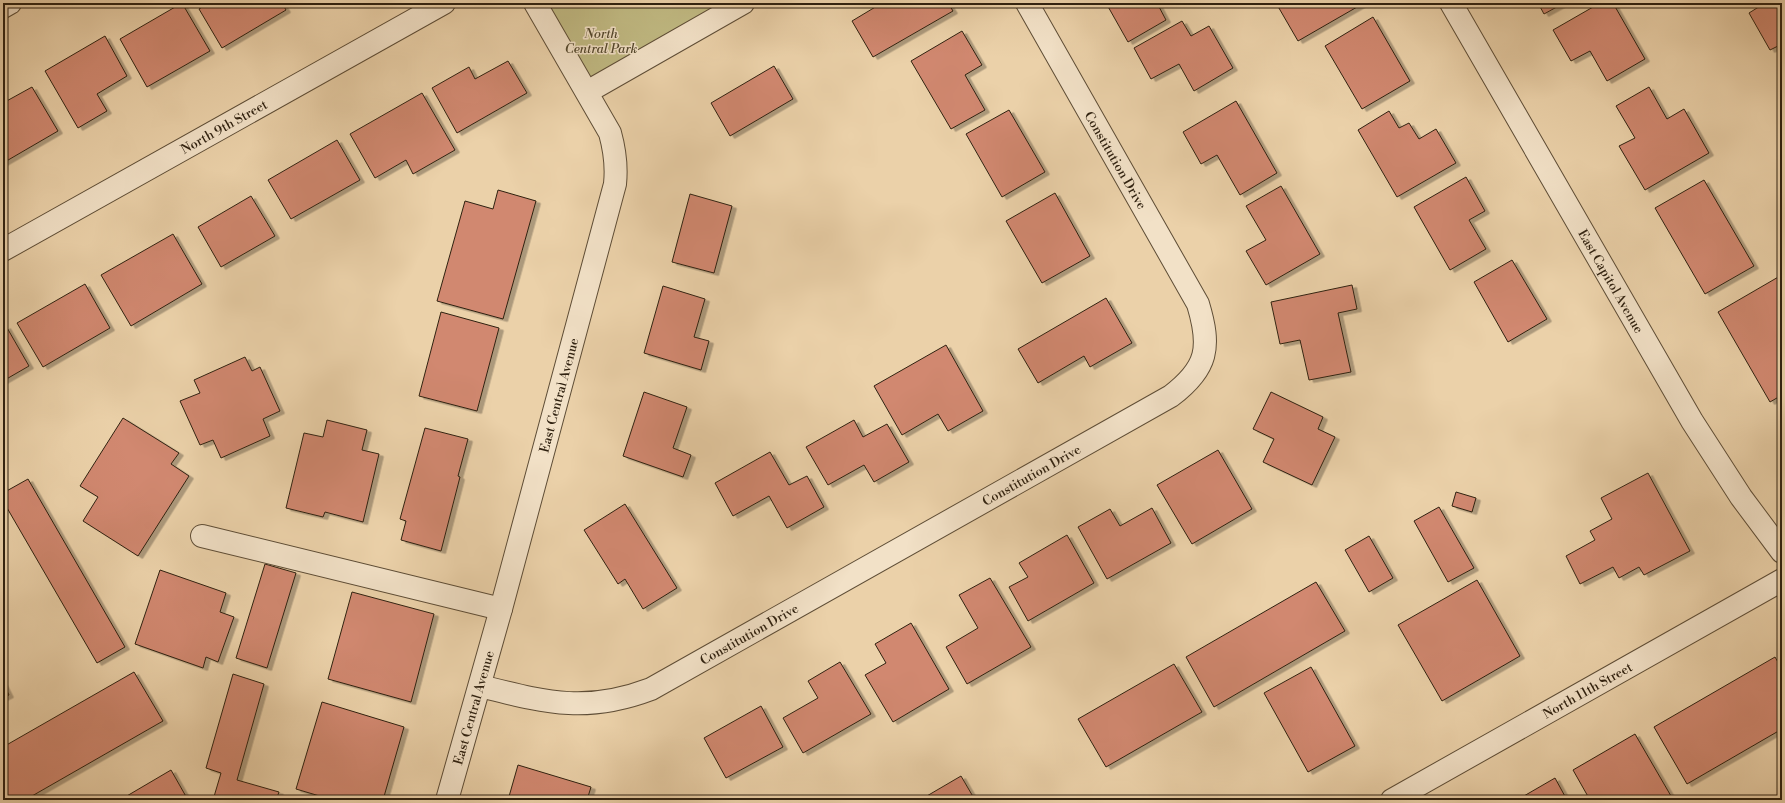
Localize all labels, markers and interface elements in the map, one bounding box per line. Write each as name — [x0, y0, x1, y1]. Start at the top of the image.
park label: North Central Park — [565, 26, 637, 57]
street label: North 9th Street — [178, 96, 271, 158]
street label: Constitution Drive — [1081, 109, 1150, 213]
street label: East Capitol Avenue — [1574, 227, 1647, 337]
street label: East Central Avenue — [536, 336, 582, 454]
street label: Constitution Drive — [980, 441, 1084, 510]
street label: Constitution Drive — [697, 600, 802, 669]
street label: East Central Avenue — [450, 648, 498, 767]
street label: North 11th Street — [1540, 659, 1636, 722]

